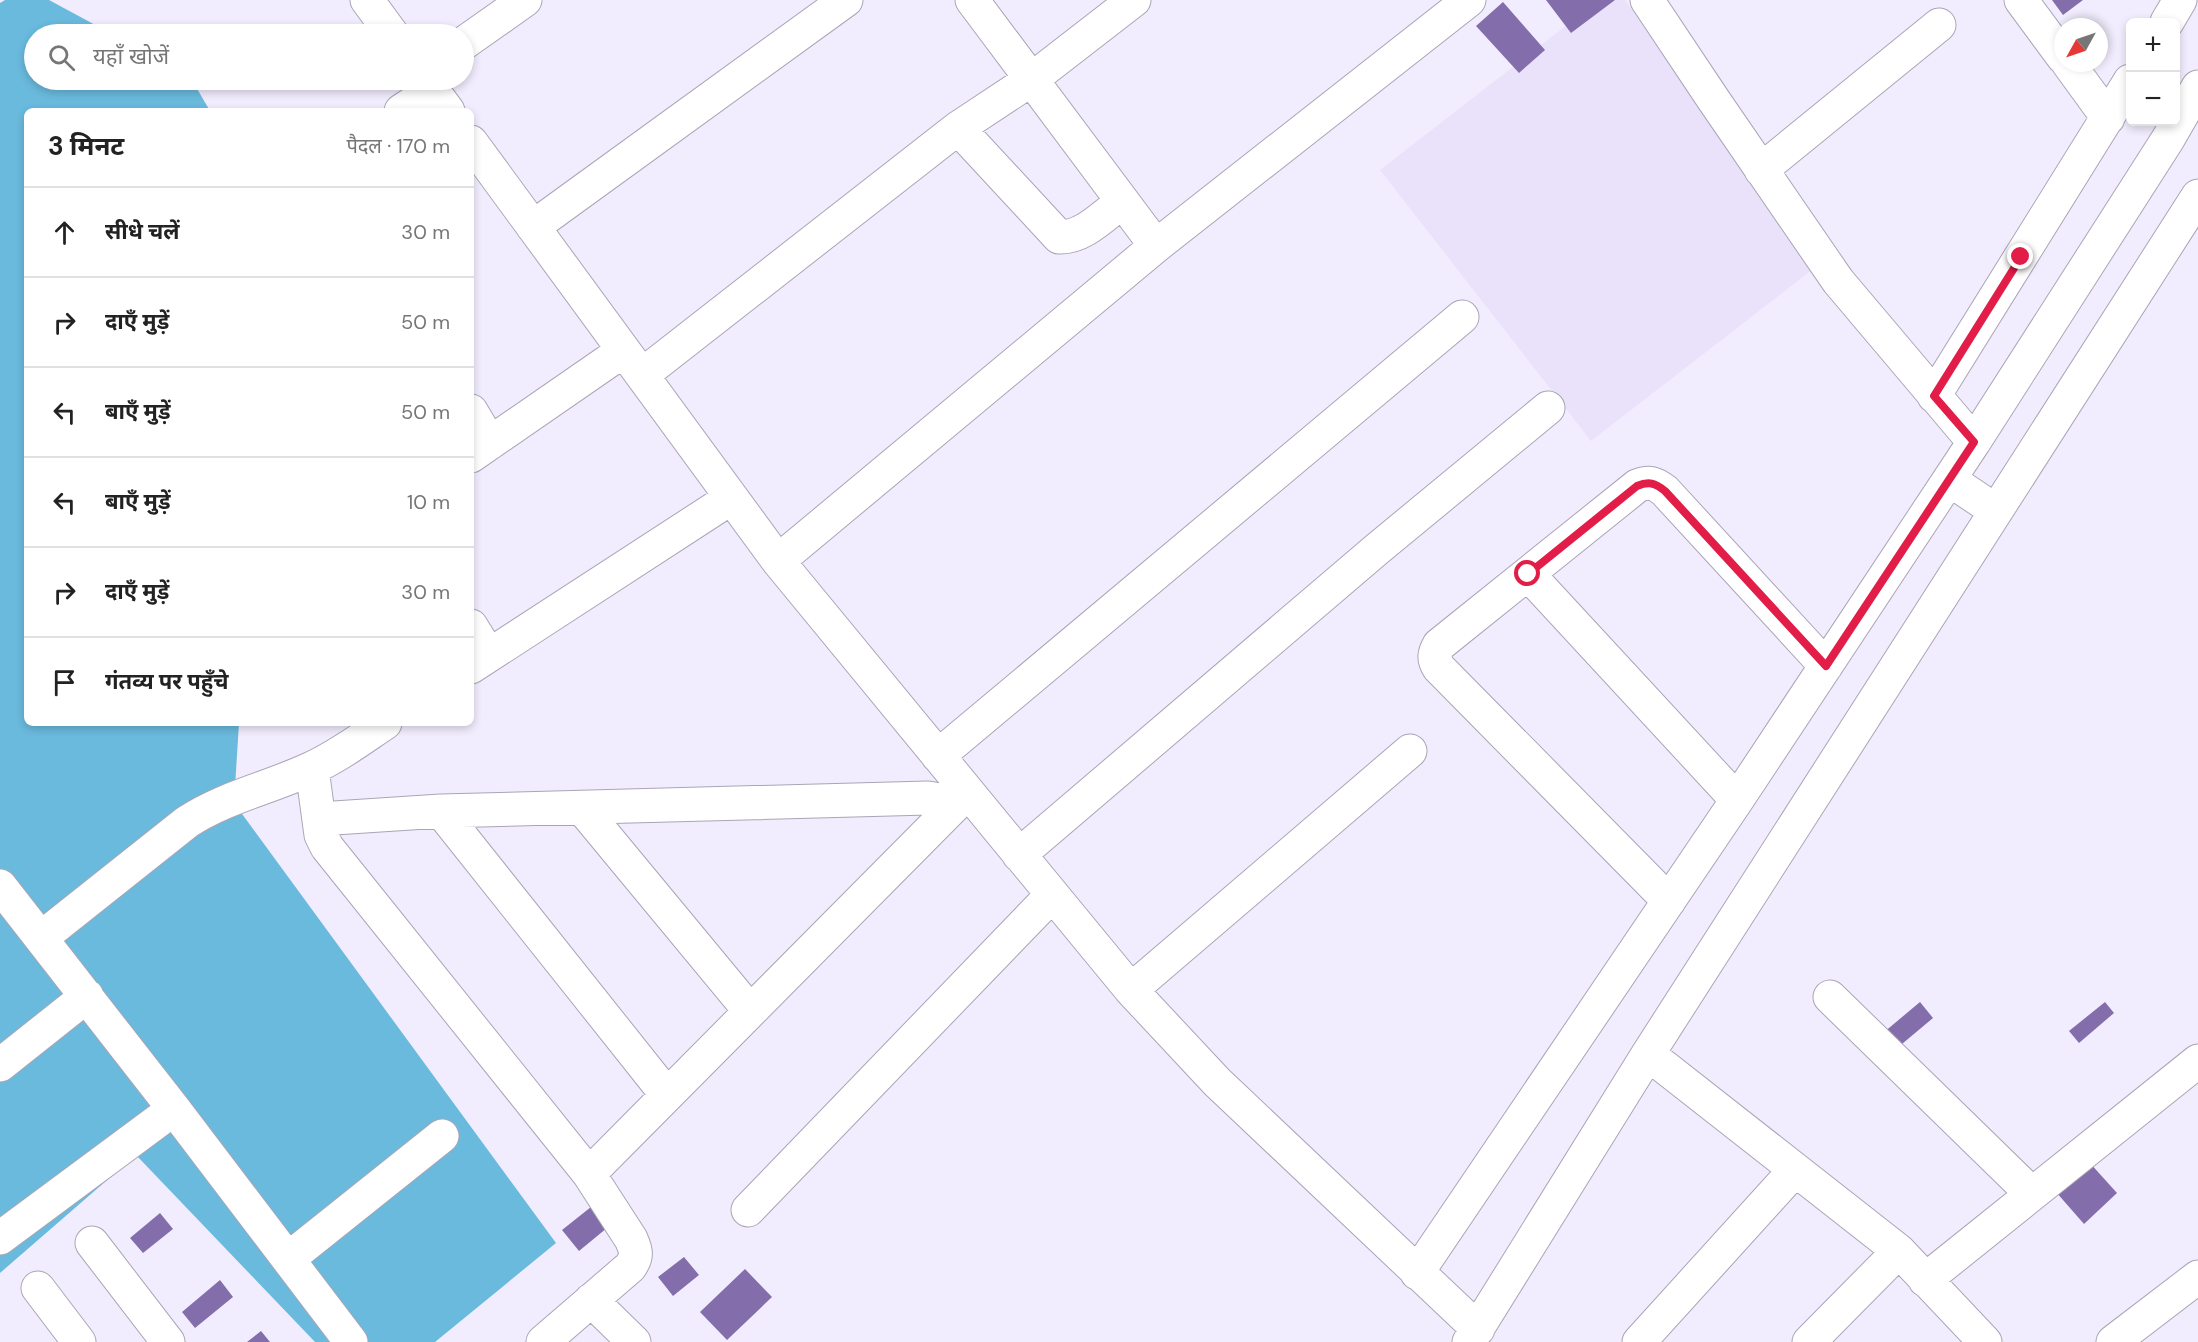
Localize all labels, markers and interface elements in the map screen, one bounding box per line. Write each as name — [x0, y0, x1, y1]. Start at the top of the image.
north arrow — [2054, 18, 2108, 72]
map controls — [2126, 18, 2180, 126]
button: + — [2126, 18, 2180, 72]
search box — [24, 24, 474, 90]
icon: search — [45, 41, 78, 74]
text: यहाँ खोजें — [93, 42, 169, 71]
button: − — [2126, 72, 2180, 126]
text: 3 मिनट — [48, 129, 124, 163]
text: पैदल · 170 m — [346, 133, 450, 159]
icon: ahead — [48, 216, 81, 249]
text: सीधे चलें — [105, 217, 180, 246]
text: 30 m — [401, 219, 450, 245]
route end — [2007, 243, 2033, 269]
icon: right — [48, 306, 81, 339]
text: दाएँ मुड़ें — [105, 307, 169, 336]
text: 50 m — [401, 309, 450, 335]
icon: left — [48, 396, 81, 429]
text: बाएँ मुड़ें — [105, 397, 171, 426]
text: 50 m — [401, 399, 450, 425]
icon: left — [48, 486, 81, 519]
text: बाएँ मुड़ें — [105, 487, 171, 516]
text: 10 m — [407, 489, 450, 515]
route start — [1514, 560, 1540, 586]
icon: right — [48, 576, 81, 609]
text: दाएँ मुड़ें — [105, 577, 169, 606]
text: 30 m — [401, 579, 450, 605]
icon: arrive — [48, 666, 81, 699]
text: गंतव्य पर पहुँचे — [105, 667, 228, 696]

